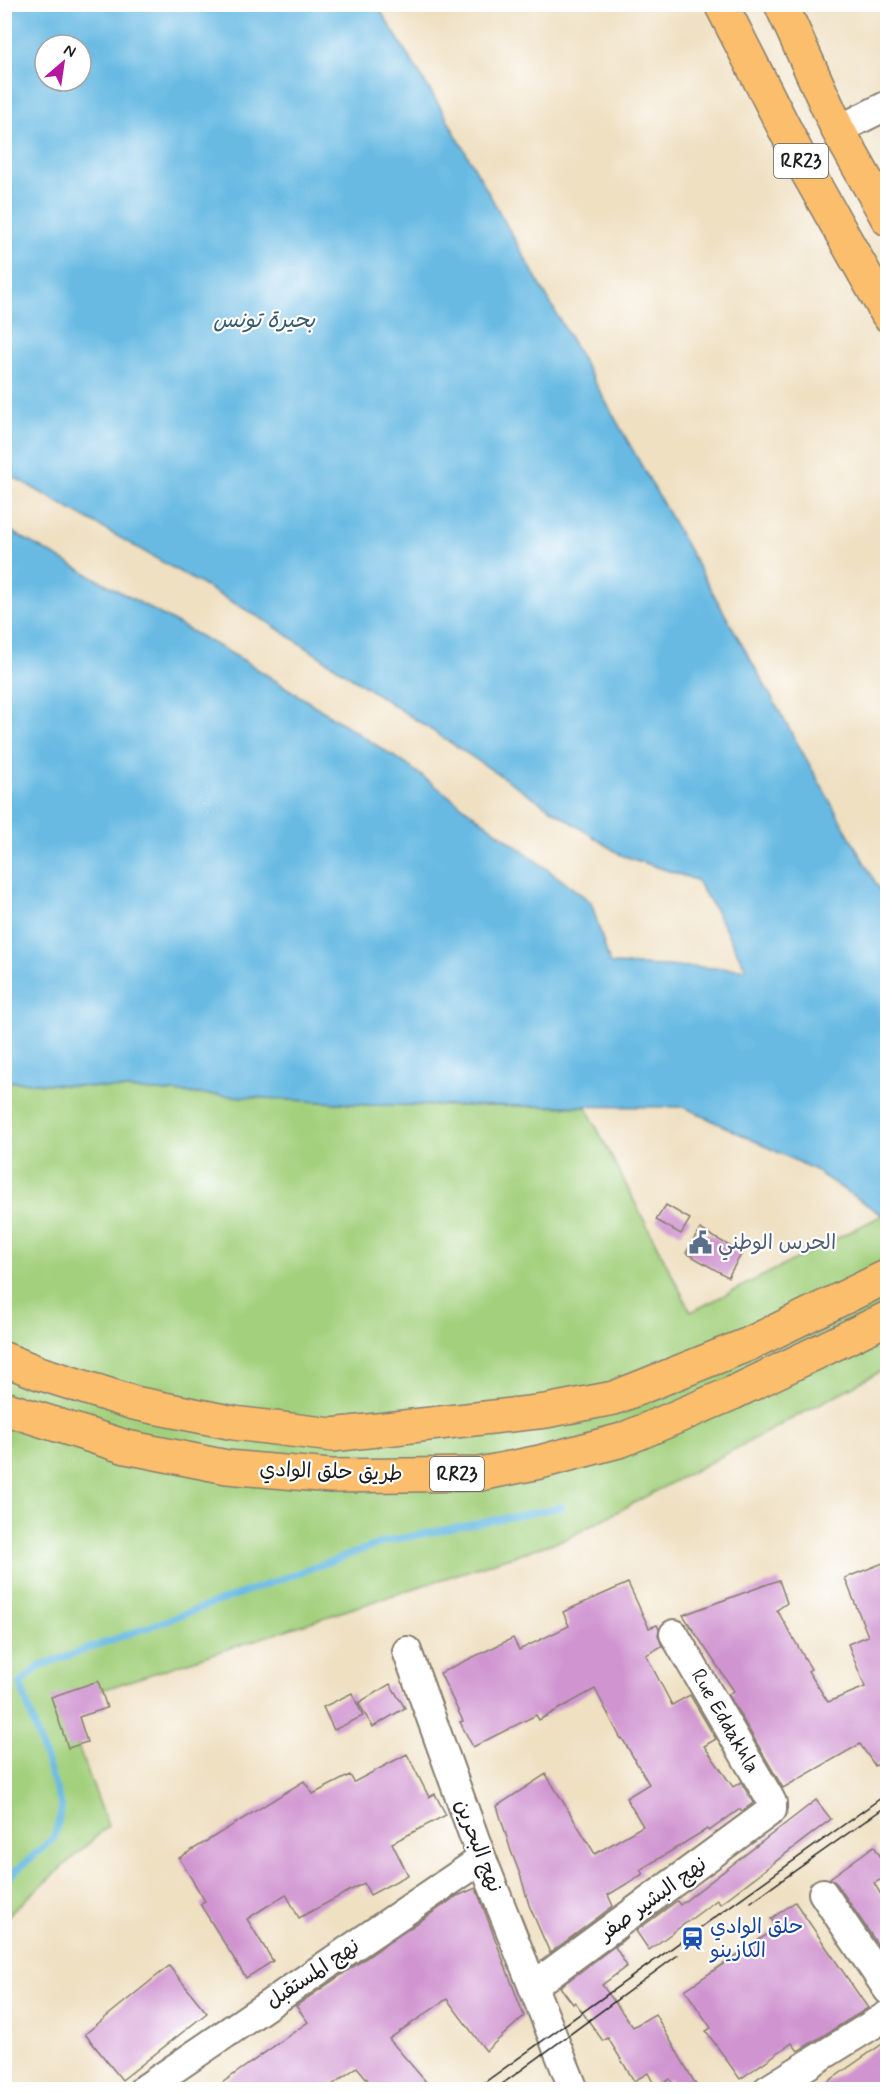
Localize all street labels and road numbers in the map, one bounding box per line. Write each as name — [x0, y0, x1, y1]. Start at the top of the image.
road number: RR23 — [774, 144, 828, 178]
street label: طريق حلق الوادي — [259, 1456, 403, 1488]
road number: RR23 — [430, 1457, 484, 1491]
street label: Rue Eddakhla — [684, 1664, 766, 1778]
street label: نهج البحرين — [447, 1795, 509, 1897]
street label: نهج البشير صفر — [592, 1850, 713, 1949]
street label: نهج المستقبل — [261, 1932, 365, 2016]

